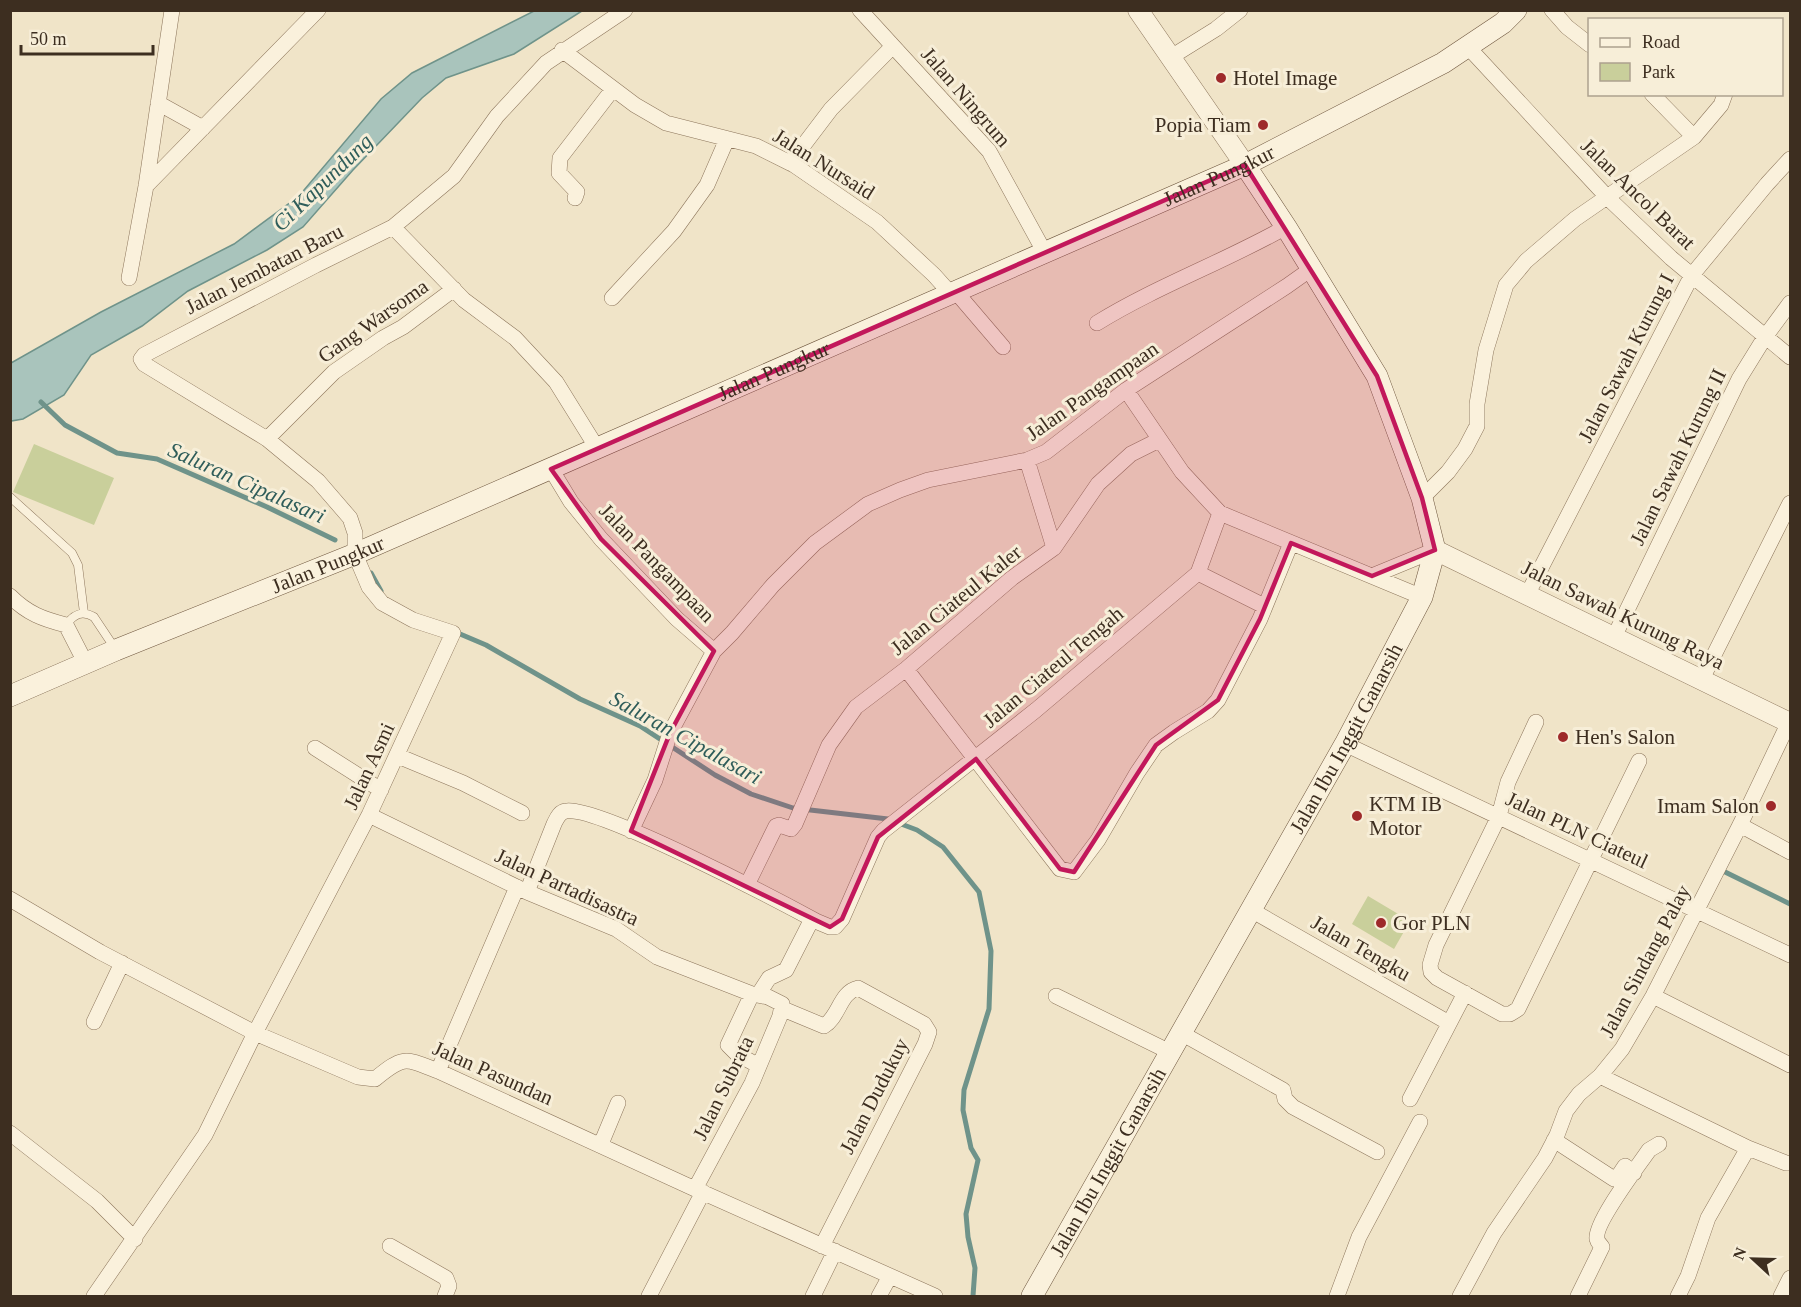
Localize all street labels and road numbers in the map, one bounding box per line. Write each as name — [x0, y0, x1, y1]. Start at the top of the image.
street label: Jalan Ningrum — [916, 42, 1016, 152]
street label: Jalan Nursaid — [769, 123, 879, 205]
street label: Jalan Ancol Barat — [1576, 134, 1700, 255]
street label: Jalan Pungkur — [1159, 140, 1278, 211]
street label: Jalan Jembatan Baru — [181, 219, 347, 319]
street label: Jalan Sawah Kurung I — [1573, 270, 1679, 446]
street label: Gang Warsoma — [313, 274, 433, 368]
street label: Jalan Pungkur — [714, 336, 833, 406]
street label: Jalan Pangampaan — [1021, 336, 1163, 445]
street label: Jalan Sawah Kurung II — [1625, 365, 1731, 549]
street label: Jalan Pangampaan — [594, 499, 720, 628]
street label: Jalan Pungkur — [268, 531, 388, 598]
street label: Jalan Ciateul Kaler — [886, 540, 1026, 660]
street label: Jalan Sawah Kurung Raya — [1518, 556, 1729, 675]
street label: Jalan Ciateul Tengah — [978, 601, 1128, 733]
street label: Jalan Ibu Inggit Ganarsih — [1285, 639, 1408, 838]
street label: Jalan Asmi — [339, 719, 400, 813]
street label: Jalan PLN Ciateul — [1502, 787, 1652, 873]
street label: Jalan Partadisastra — [491, 843, 643, 931]
street label: Jalan Sindang Palay — [1595, 880, 1696, 1041]
street label: Jalan Tengku — [1307, 910, 1415, 986]
street label: Jalan Subrata — [688, 1032, 759, 1144]
street label: Jalan Dudukuy — [835, 1034, 914, 1158]
street label: Jalan Pasundan — [429, 1036, 557, 1110]
street label: Jalan Ibu Inggit Ganarsih — [1045, 1063, 1171, 1261]

